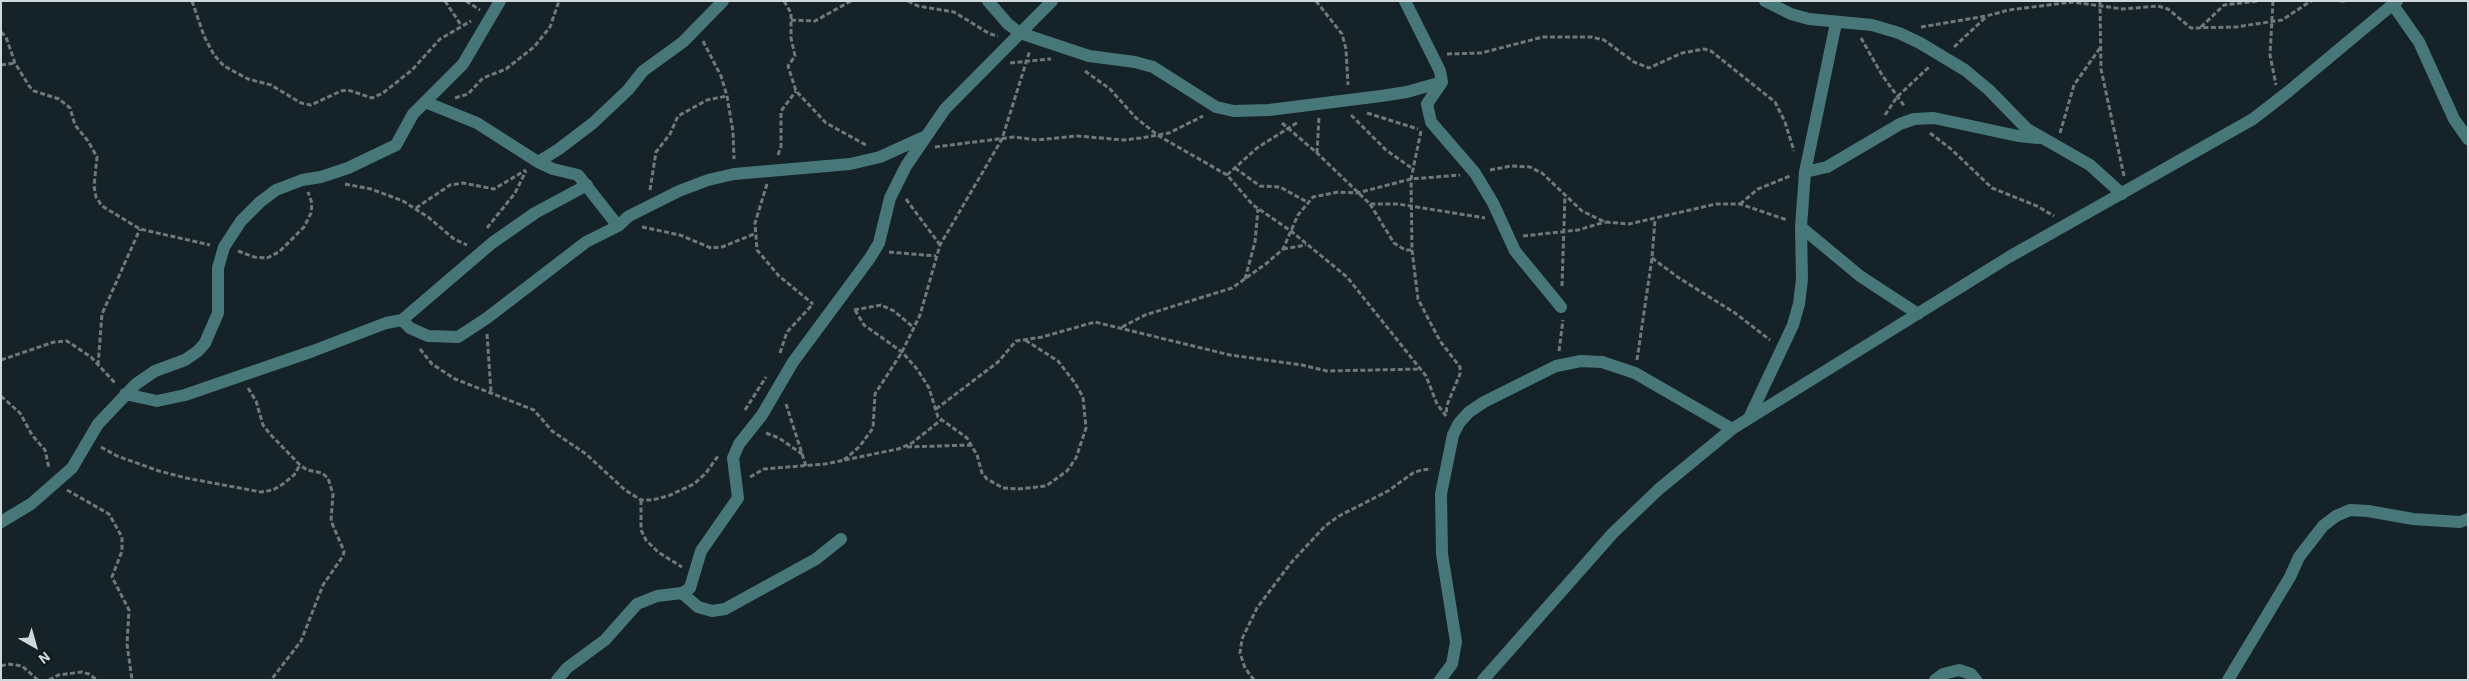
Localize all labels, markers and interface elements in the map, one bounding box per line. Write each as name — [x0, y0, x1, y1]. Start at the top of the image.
north arrow — [10, 621, 60, 671]
text: N — [35, 648, 54, 668]

